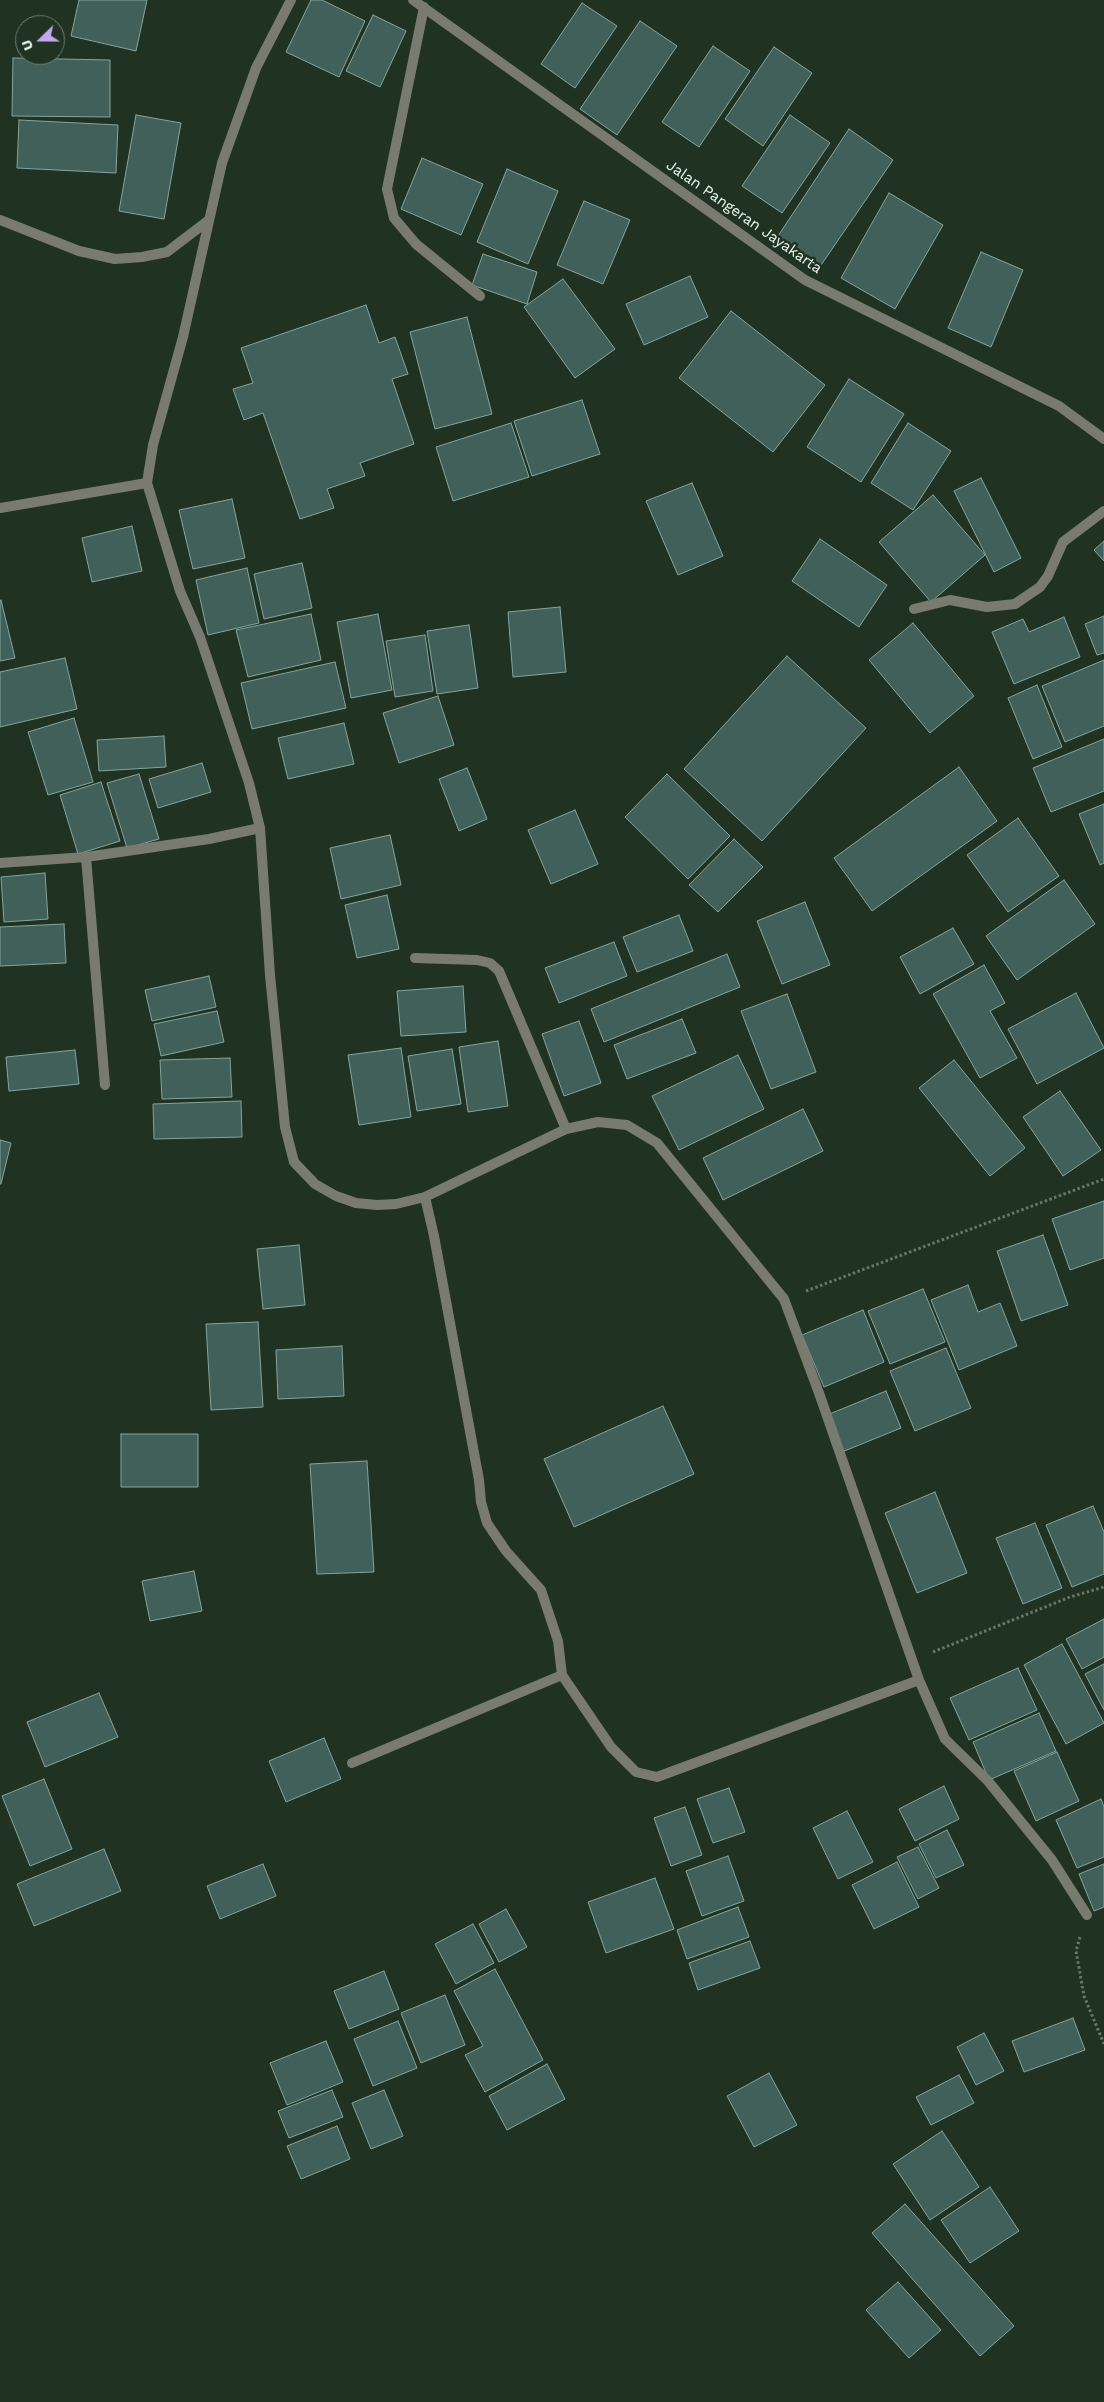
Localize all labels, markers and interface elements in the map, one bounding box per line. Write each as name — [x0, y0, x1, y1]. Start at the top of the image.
north arrow — [15, 15, 65, 65]
text: U — [18, 38, 36, 53]
street label: Jalan Pangeran Jayakarta — [663, 156, 825, 278]

